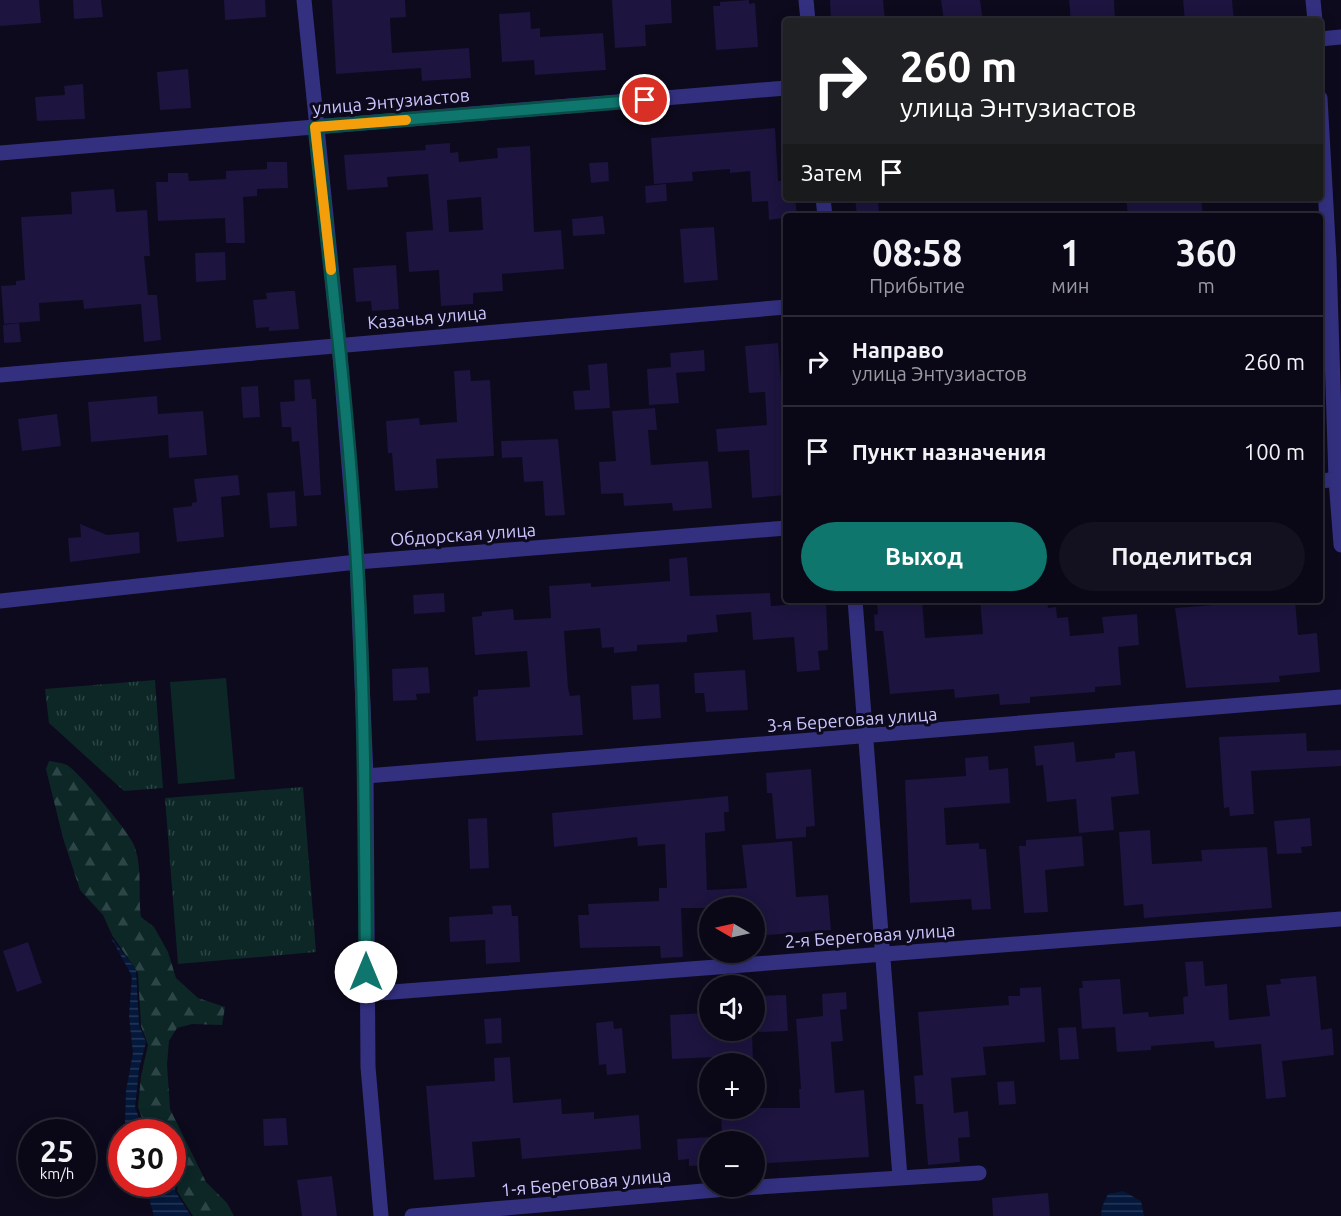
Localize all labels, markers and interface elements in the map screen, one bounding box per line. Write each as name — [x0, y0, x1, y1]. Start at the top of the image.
icon: right — [801, 42, 879, 120]
text: 260 m — [900, 43, 1017, 90]
pin — [619, 74, 670, 125]
icon: arrive — [628, 83, 661, 116]
street label: улица Энтузиастов — [312, 84, 470, 118]
text: улица Энтузиастов — [900, 92, 1136, 122]
icon: arrive — [875, 156, 908, 189]
text: Затем — [801, 160, 863, 185]
text: 08:58 — [872, 232, 962, 273]
text: 1 — [1060, 232, 1081, 273]
text: 360 — [1176, 232, 1237, 273]
text: Прибытие — [869, 274, 965, 297]
text: мин — [1051, 274, 1089, 297]
text: m — [1198, 274, 1215, 297]
street label: Казачья улица — [366, 302, 488, 332]
text: Направо — [852, 337, 944, 362]
icon: right — [801, 345, 834, 378]
text: 260 m — [1244, 349, 1305, 374]
text: улица Энтузиастов — [852, 362, 1027, 385]
icon: arrive — [801, 435, 834, 468]
text: Пункт назначения — [852, 439, 1046, 464]
text: 100 m — [1244, 439, 1305, 464]
street label: Обдорская улица — [389, 519, 537, 549]
button: Выход — [801, 522, 1047, 591]
button: Поделиться — [1059, 522, 1305, 591]
street label: 3-я Береговая улица — [766, 703, 938, 735]
north arrow — [699, 897, 765, 963]
map controls — [699, 897, 765, 1197]
street label: 2-я Береговая улица — [784, 919, 956, 951]
position arrow — [334, 940, 398, 1004]
button: sound — [699, 975, 765, 1041]
button: + — [699, 1053, 765, 1119]
speed limit sign: 30 — [108, 1119, 186, 1197]
button: − — [699, 1131, 765, 1197]
text: 25 — [40, 1134, 74, 1168]
text: km/h — [40, 1165, 74, 1182]
street label: 1-я Береговая улица — [500, 1165, 672, 1199]

